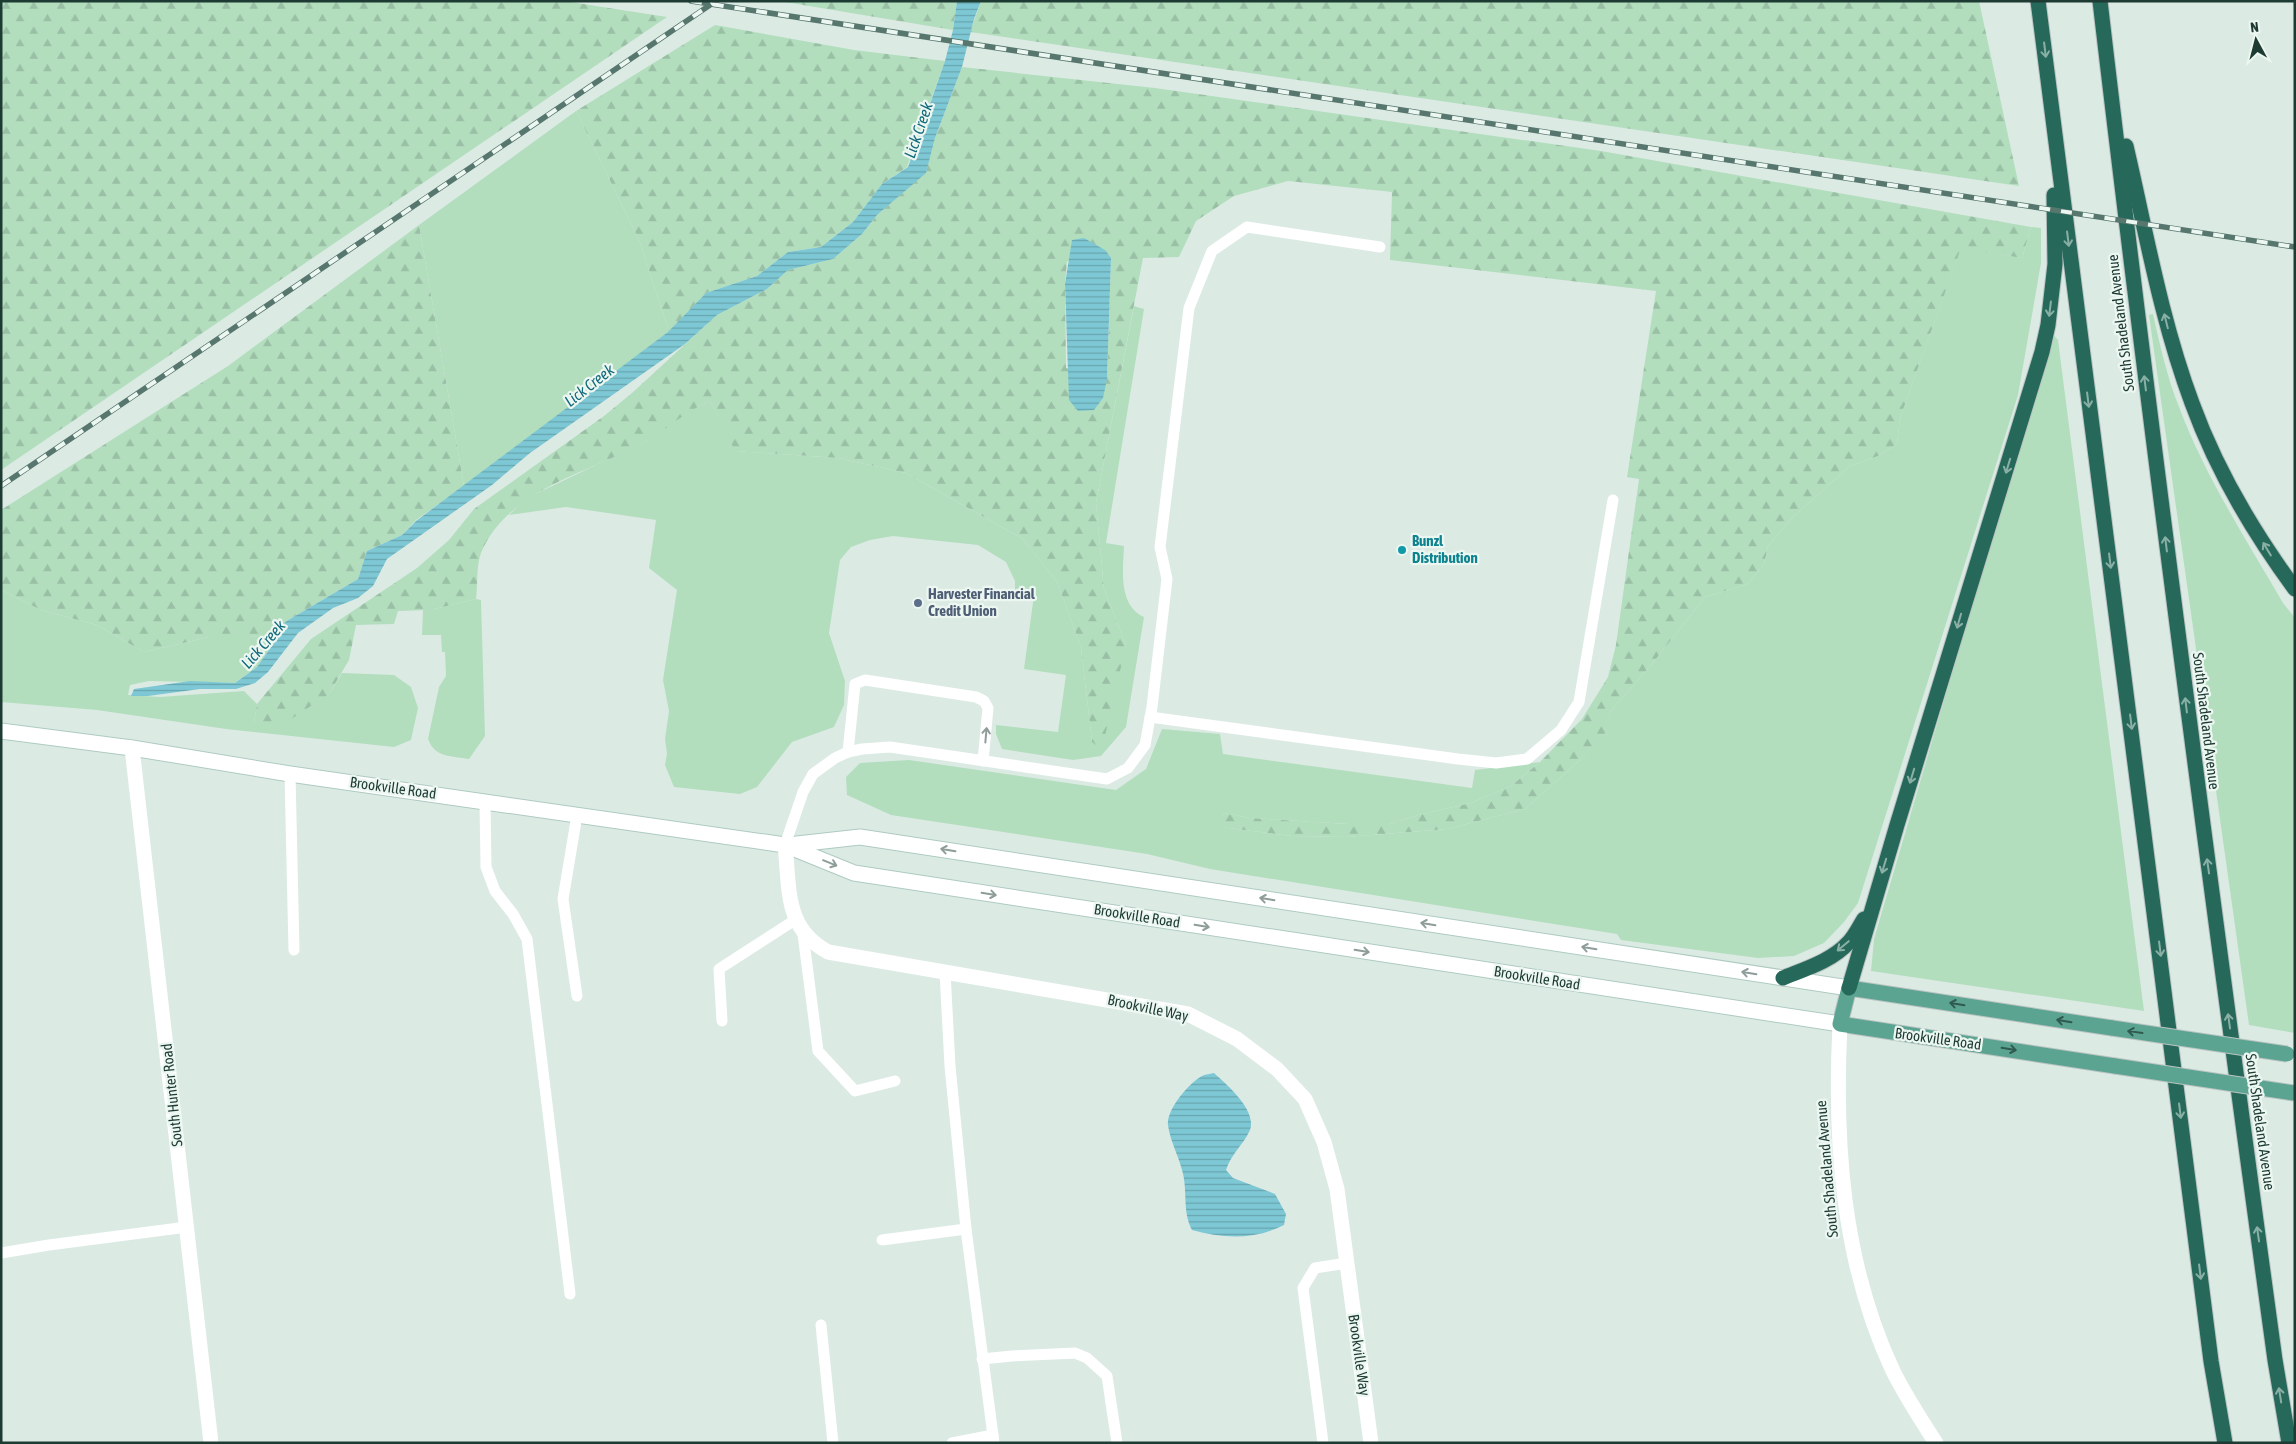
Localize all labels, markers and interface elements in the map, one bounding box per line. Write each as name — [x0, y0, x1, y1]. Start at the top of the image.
north arrow — [2231, 15, 2281, 65]
text: N — [2249, 19, 2259, 36]
one-way arrow — [2040, 41, 2050, 57]
water label: Lick Creek — [900, 99, 936, 160]
one-way arrow — [2063, 230, 2073, 246]
street label: South Shadeland Avenue — [2104, 254, 2137, 392]
one-way arrow — [2045, 301, 2055, 317]
one-way arrow — [2161, 313, 2170, 329]
water label: Lick Creek — [561, 360, 618, 410]
one-way arrow — [2140, 375, 2150, 391]
one-way arrow — [2084, 391, 2094, 407]
one-way arrow — [2002, 458, 2012, 474]
place label: Bunzl Distribution — [1412, 532, 1478, 566]
one-way arrow — [2161, 536, 2171, 552]
one-way arrow — [2261, 542, 2271, 556]
marker: Bunzl Distribution — [1396, 544, 1408, 556]
one-way arrow — [2105, 553, 2115, 569]
place label: Harvester Financial Credit Union — [928, 585, 1036, 619]
marker: Harvester Financial Credit Union — [912, 597, 924, 609]
one-way arrow — [1954, 613, 1964, 629]
water label: Lick Creek — [237, 616, 289, 672]
street label: South Shadeland Avenue — [2190, 652, 2223, 790]
one-way arrow — [2181, 697, 2191, 713]
one-way arrow — [2126, 714, 2136, 730]
one-way arrow — [981, 727, 990, 743]
one-way arrow — [1906, 768, 1916, 784]
street label: Brookville Road — [349, 773, 437, 802]
one-way arrow — [940, 845, 956, 855]
one-way arrow — [1879, 858, 1889, 874]
one-way arrow — [822, 859, 837, 869]
one-way arrow — [2203, 859, 2213, 875]
one-way arrow — [981, 889, 997, 899]
one-way arrow — [1260, 894, 1276, 904]
street label: Brookville Road — [1093, 900, 1181, 931]
one-way arrow — [1420, 918, 1436, 928]
one-way arrow — [1193, 922, 1209, 932]
one-way arrow — [1837, 941, 1850, 952]
one-way arrow — [2155, 941, 2165, 957]
one-way arrow — [1581, 943, 1597, 953]
one-way arrow — [1354, 946, 1370, 956]
street label: Brookville Road — [1493, 962, 1581, 993]
one-way arrow — [1742, 967, 1758, 977]
street label: Brookville Way — [1106, 991, 1190, 1024]
one-way arrow — [1950, 999, 1966, 1009]
one-way arrow — [2224, 1013, 2234, 1029]
one-way arrow — [2056, 1015, 2072, 1025]
street label: Brookville Road — [1894, 1024, 1982, 1053]
one-way arrow — [2127, 1026, 2143, 1036]
street label: South Hunter Road — [158, 1043, 185, 1147]
one-way arrow — [2001, 1045, 2017, 1055]
street label: South Shadeland Avenue — [2242, 1053, 2279, 1191]
street label: South Shadeland Avenue — [1812, 1100, 1841, 1238]
one-way arrow — [2175, 1102, 2185, 1118]
one-way arrow — [2253, 1226, 2263, 1242]
one-way arrow — [2195, 1264, 2205, 1280]
street label: Brookville Way — [1345, 1313, 1374, 1397]
one-way arrow — [2275, 1387, 2285, 1403]

